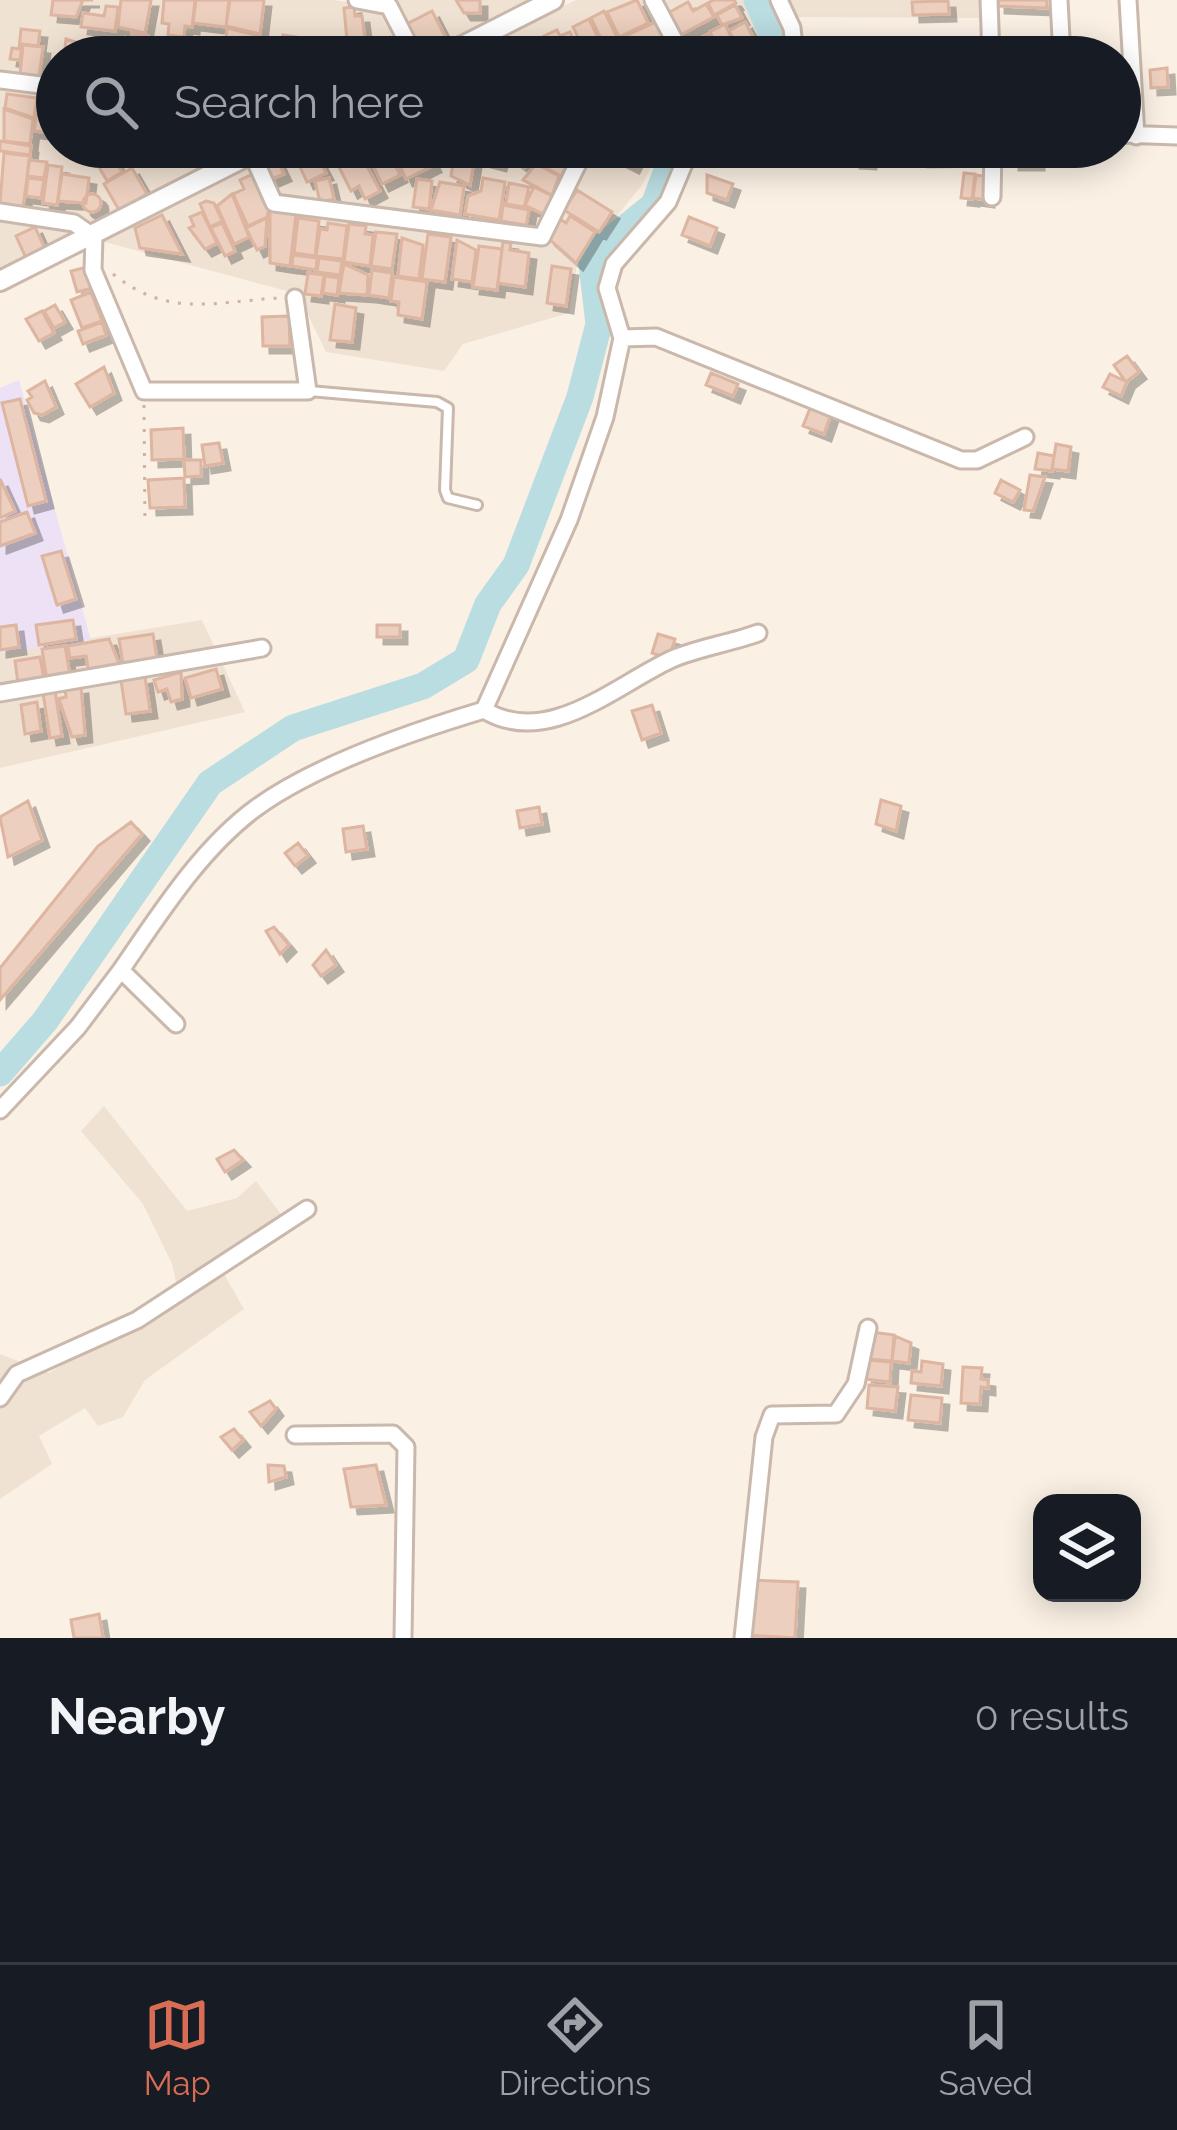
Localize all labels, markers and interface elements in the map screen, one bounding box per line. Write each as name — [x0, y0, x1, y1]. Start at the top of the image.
search box — [36, 36, 1141, 168]
icon: search — [78, 69, 144, 135]
text: Search here — [174, 76, 424, 129]
map controls — [1033, 1494, 1141, 1602]
button: layers — [1033, 1494, 1141, 1602]
text: Nearby — [48, 1686, 225, 1746]
text: 0 results — [975, 1693, 1129, 1739]
tab: Map — [144, 1992, 211, 2103]
tab: Directions — [499, 1992, 651, 2103]
tab: Saved — [939, 1992, 1033, 2103]

